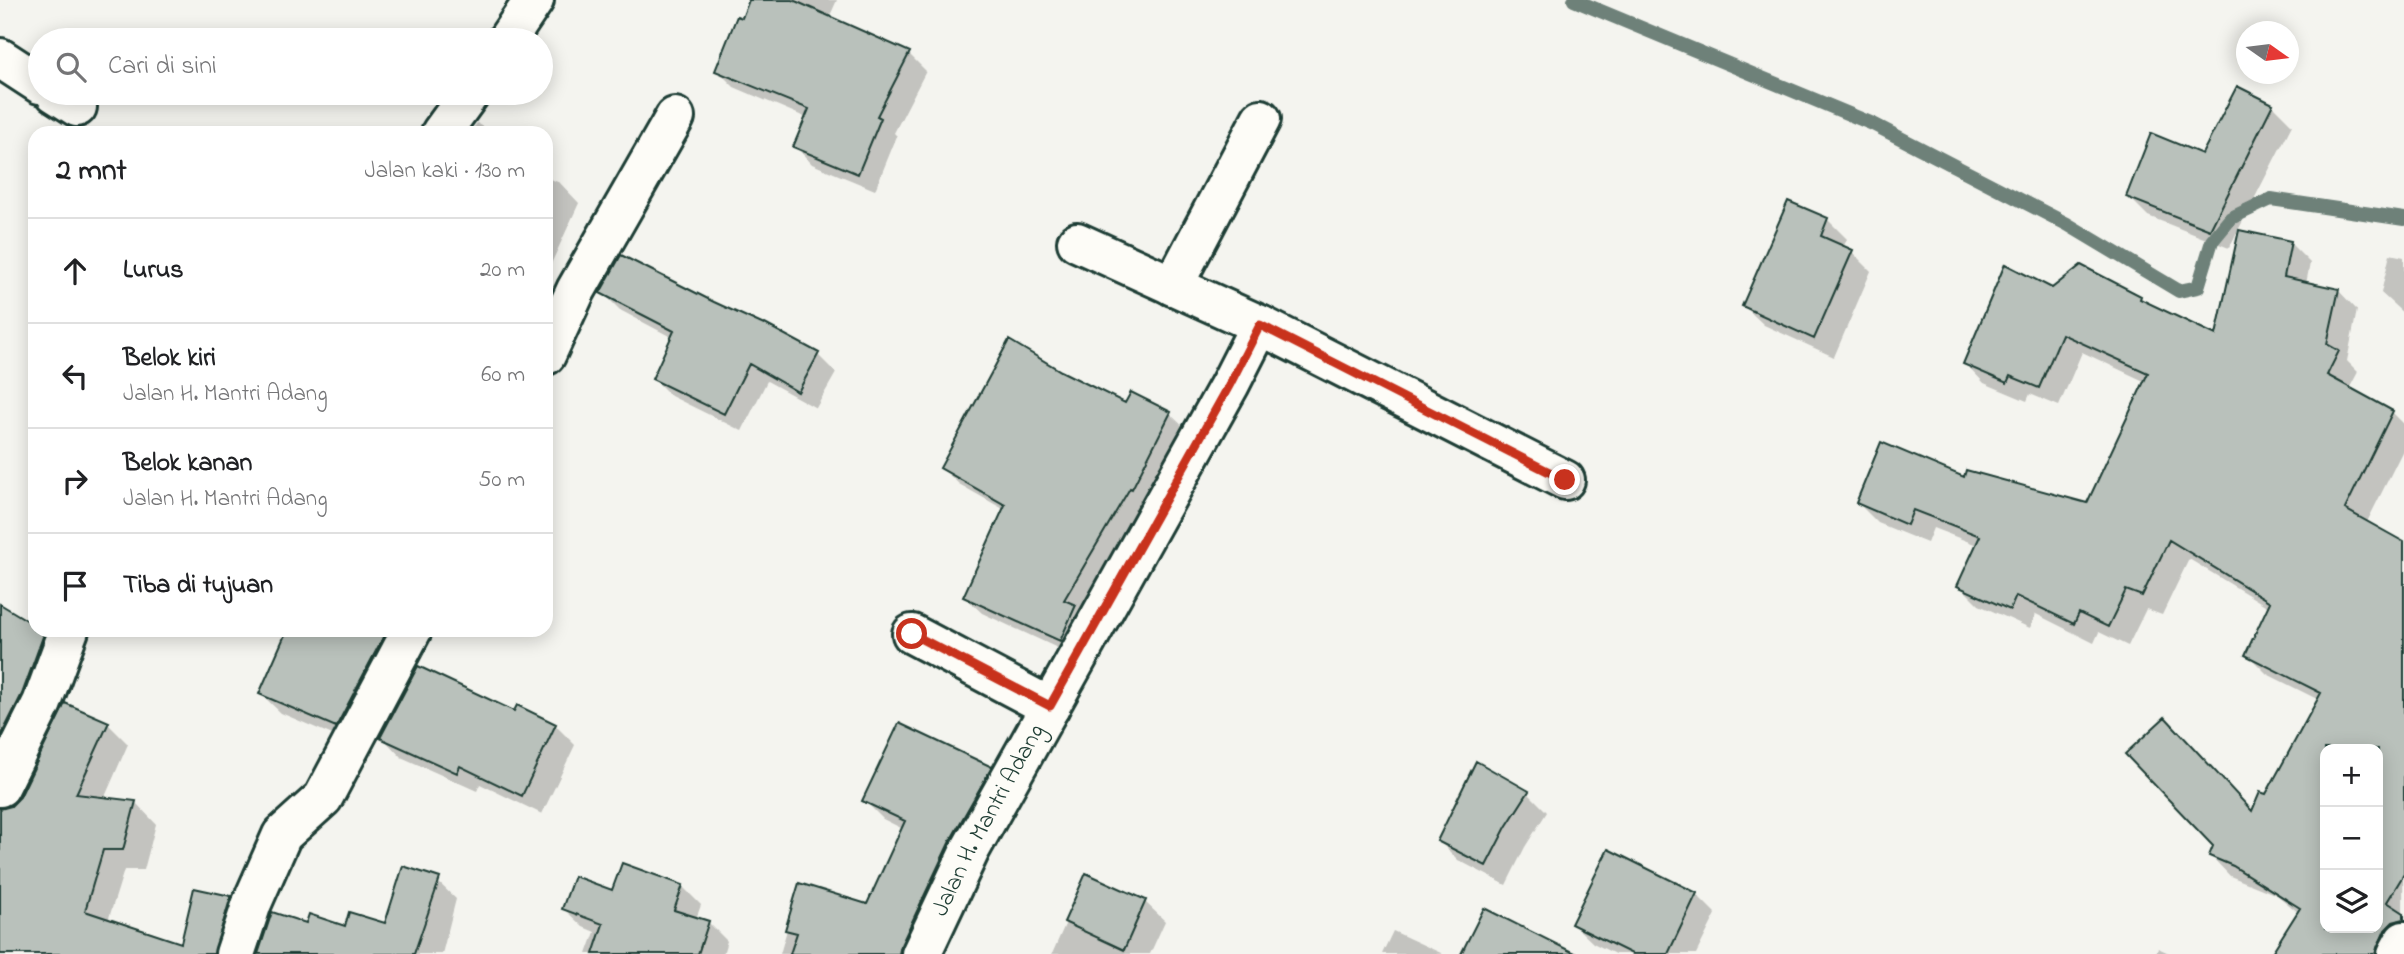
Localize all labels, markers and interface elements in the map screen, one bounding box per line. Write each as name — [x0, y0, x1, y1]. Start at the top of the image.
north arrow — [2236, 21, 2299, 84]
search box — [28, 28, 553, 105]
icon: search — [52, 48, 90, 86]
text: Cari di sini — [108, 48, 217, 86]
text: 2 mnt — [56, 150, 127, 194]
text: Jalan kaki · 130 m — [365, 155, 525, 188]
icon: ahead — [56, 252, 94, 290]
text: Lurus — [123, 252, 184, 290]
text: 20 m — [480, 254, 525, 287]
text: Belok kiri — [123, 340, 216, 378]
icon: left — [56, 357, 94, 395]
text: 60 m — [481, 359, 525, 392]
text: Jalan H. Mantri Adang — [123, 378, 328, 411]
text: Belok kanan — [123, 445, 252, 483]
icon: right — [56, 462, 94, 500]
text: 50 m — [478, 464, 525, 497]
route end — [1549, 464, 1580, 495]
text: Jalan H. Mantri Adang — [123, 483, 328, 516]
icon: arrive — [56, 567, 94, 605]
text: Tiba di tujuan — [123, 567, 273, 605]
route start — [896, 618, 927, 649]
street label: Jalan H. Mantri Adang — [924, 718, 1054, 922]
map controls — [2320, 744, 2383, 933]
button: + — [2320, 744, 2383, 807]
button: − — [2320, 807, 2383, 870]
button: layers — [2320, 870, 2383, 933]

